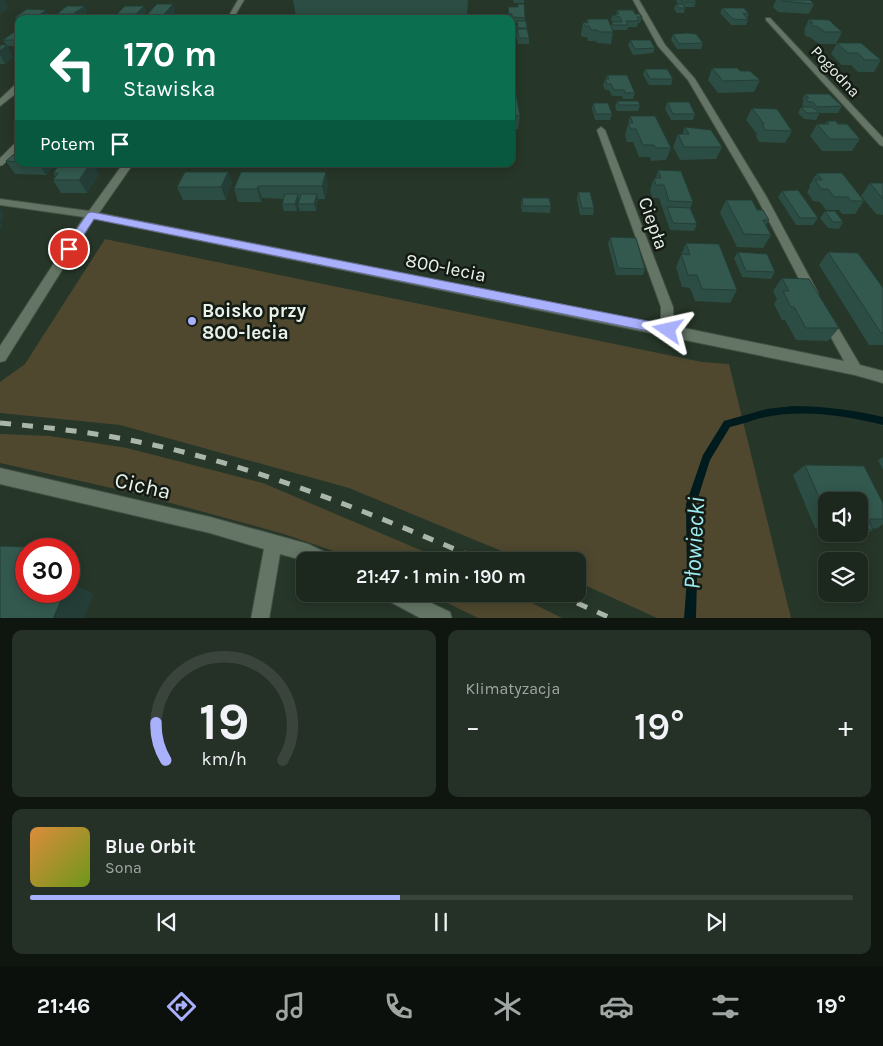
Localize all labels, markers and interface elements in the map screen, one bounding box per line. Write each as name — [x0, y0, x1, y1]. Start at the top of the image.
text: 170 m — [123, 34, 217, 75]
icon: left — [40, 35, 105, 100]
street label: Pogodna — [807, 42, 864, 101]
text: Stawiska — [123, 76, 215, 102]
icon: arrive — [106, 130, 134, 158]
text: Potem — [40, 133, 96, 155]
street label: Ciepła — [633, 194, 673, 252]
pin — [48, 228, 90, 270]
icon: arrive — [55, 235, 83, 263]
street label: 800-lecia — [404, 249, 488, 287]
place label: Boisko przy 800-lecia — [202, 300, 307, 344]
position arrow — [641, 303, 693, 355]
marker: Boisko przy 800-lecia — [186, 315, 198, 327]
street label: Cicha — [112, 467, 173, 505]
map controls — [818, 492, 868, 602]
button: sound — [818, 492, 868, 542]
water label: Płowiecki — [678, 496, 710, 590]
speed limit sign: 30 — [15, 538, 80, 603]
button: layers — [818, 552, 868, 602]
text: 21:47 · 1 min · 190 m — [356, 566, 526, 588]
text: Klimatyzacja — [466, 679, 560, 698]
text: 19 — [199, 691, 249, 752]
text: 19° — [634, 704, 684, 749]
text: − — [466, 710, 480, 743]
text: + — [838, 710, 853, 743]
text: km/h — [201, 749, 246, 770]
text: Blue Orbit — [105, 836, 196, 858]
text: Sona — [105, 858, 142, 877]
icon: previous — [153, 908, 181, 936]
icon: pause — [427, 908, 455, 936]
icon: next — [702, 908, 730, 936]
icon: directions — [164, 989, 199, 1024]
icon: music — [273, 989, 308, 1024]
icon: phone — [381, 989, 416, 1024]
icon: climate — [490, 989, 525, 1024]
icon: car — [599, 989, 634, 1024]
icon: filters — [708, 989, 743, 1024]
text: 21:46 — [37, 993, 90, 1019]
text: 19° — [816, 993, 846, 1019]

